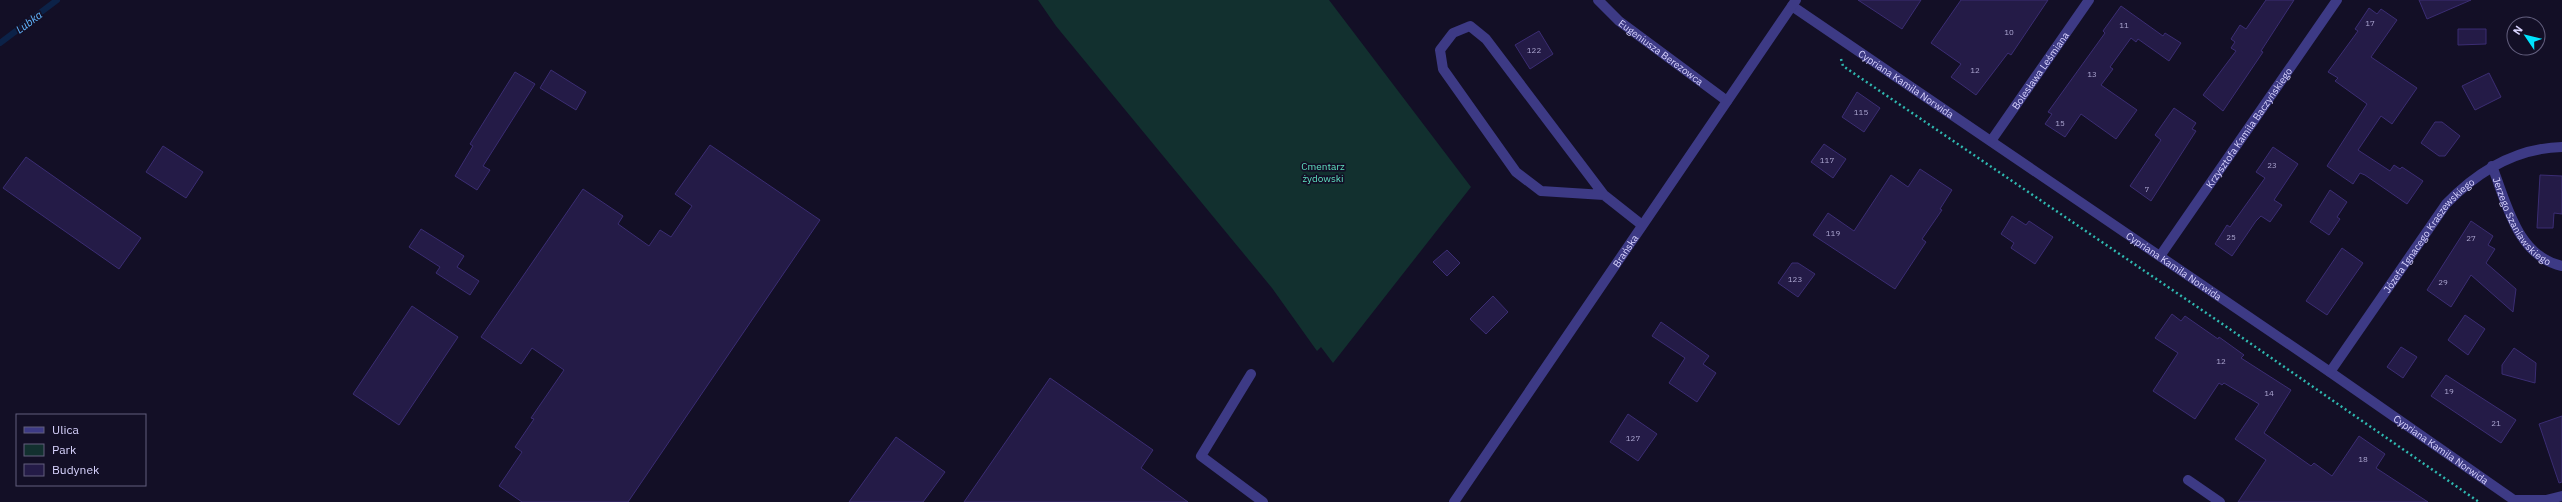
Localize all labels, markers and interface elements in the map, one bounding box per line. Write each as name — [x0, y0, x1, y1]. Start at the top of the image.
water label: Lubka — [13, 8, 45, 36]
street label: Eugeniusza Berezowca — [1616, 16, 1707, 88]
north arrow — [2506, 16, 2546, 56]
house number: 17 — [2365, 18, 2375, 28]
house number: 11 — [2119, 20, 2129, 30]
text: N — [2510, 23, 2526, 38]
house number: 10 — [2004, 27, 2014, 37]
street label: Bolesława Leśmiana — [2009, 29, 2072, 112]
house number: 122 — [1527, 45, 1541, 55]
street label: Cypriana Kamila Norwida — [1856, 46, 1957, 121]
house number: 12 — [1970, 65, 1980, 75]
street label: Krzysztofa Kamila Baczyńskiego — [2203, 65, 2295, 190]
house number: 13 — [2087, 69, 2097, 79]
house number: 115 — [1854, 107, 1868, 117]
house number: 15 — [2055, 118, 2065, 128]
house number: 117 — [1820, 155, 1834, 165]
park label: Cmentarz żydowski — [1301, 160, 1345, 185]
house number: 23 — [2267, 160, 2277, 170]
street label: Józefa Ignacego Kraszewskiego — [2380, 175, 2477, 295]
street label: Jerzego Szaniawskiego — [2490, 175, 2554, 268]
house number: 7 — [2145, 184, 2150, 194]
house number: 119 — [1826, 228, 1840, 238]
street label: Cypriana Kamila Norwida — [2124, 229, 2225, 303]
street label: Brańska — [1609, 231, 1641, 270]
house number: 25 — [2226, 232, 2236, 242]
house number: 27 — [2466, 233, 2476, 243]
house number: 123 — [1788, 274, 1802, 284]
house number: 29 — [2438, 277, 2448, 287]
house number: 12 — [2216, 356, 2226, 366]
house number: 19 — [2444, 386, 2454, 396]
house number: 14 — [2264, 388, 2274, 398]
street label: Cypriana Kamila Norwida — [2391, 412, 2492, 487]
legend — [16, 414, 146, 486]
house number: 21 — [2491, 418, 2501, 428]
text: Ulica — [52, 422, 79, 437]
house number: 127 — [1626, 433, 1640, 443]
text: Park — [52, 442, 77, 457]
house number: 18 — [2358, 454, 2368, 464]
text: Budynek — [52, 462, 100, 477]

